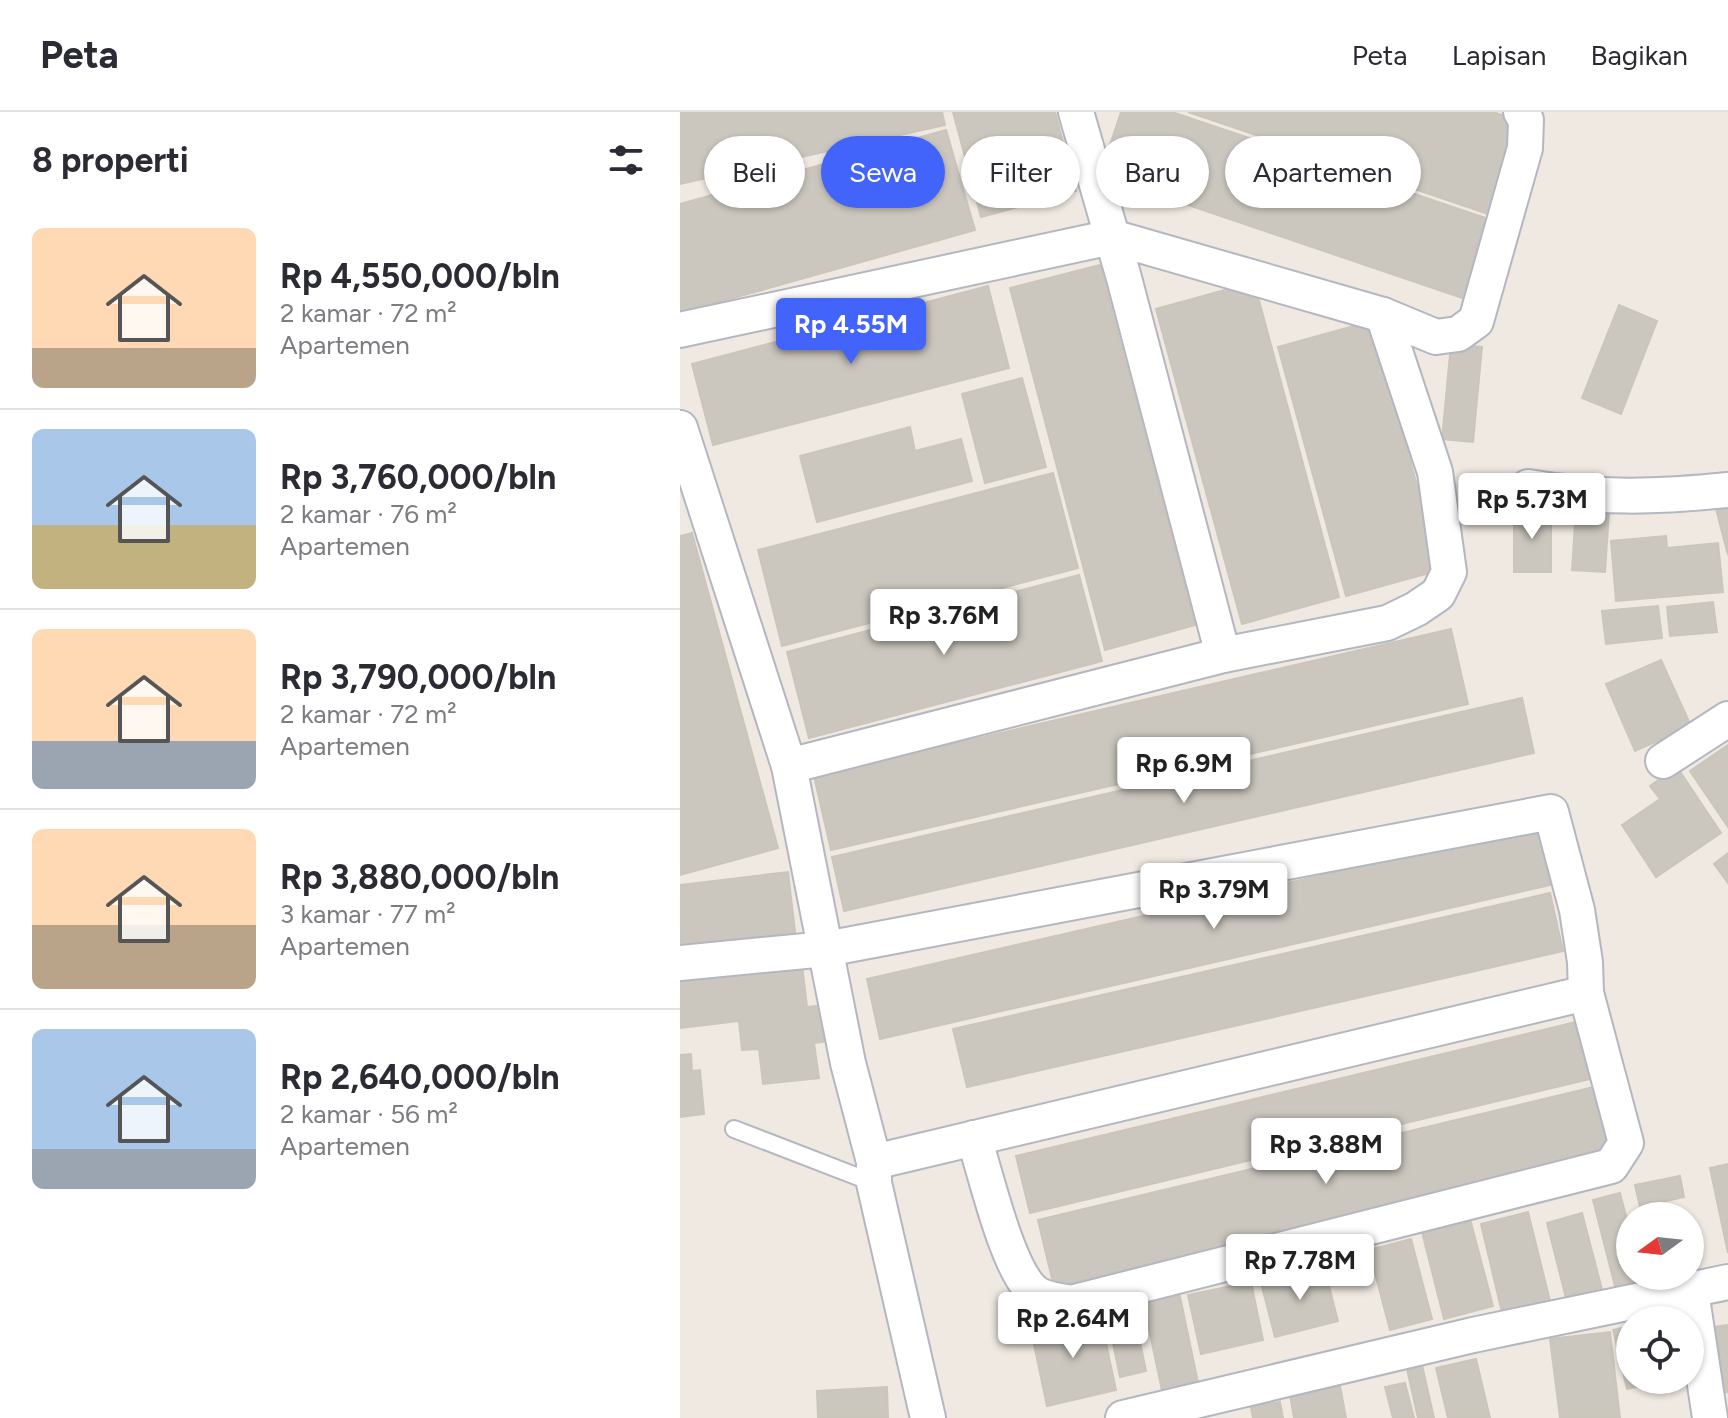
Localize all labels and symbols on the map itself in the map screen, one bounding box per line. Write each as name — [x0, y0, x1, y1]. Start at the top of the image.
pin: Rp 4.55M — [768, 298, 934, 366]
pin: Rp 5.73M — [1449, 473, 1615, 541]
pin: Rp 3.76M — [861, 589, 1027, 657]
pin: Rp 6.9M — [1110, 737, 1258, 805]
pin: Rp 3.79M — [1131, 863, 1297, 931]
pin: Rp 3.88M — [1243, 1118, 1409, 1186]
north arrow — [1616, 1202, 1704, 1290]
pin: Rp 7.78M — [1217, 1234, 1383, 1302]
pin: Rp 2.64M — [990, 1292, 1156, 1360]

